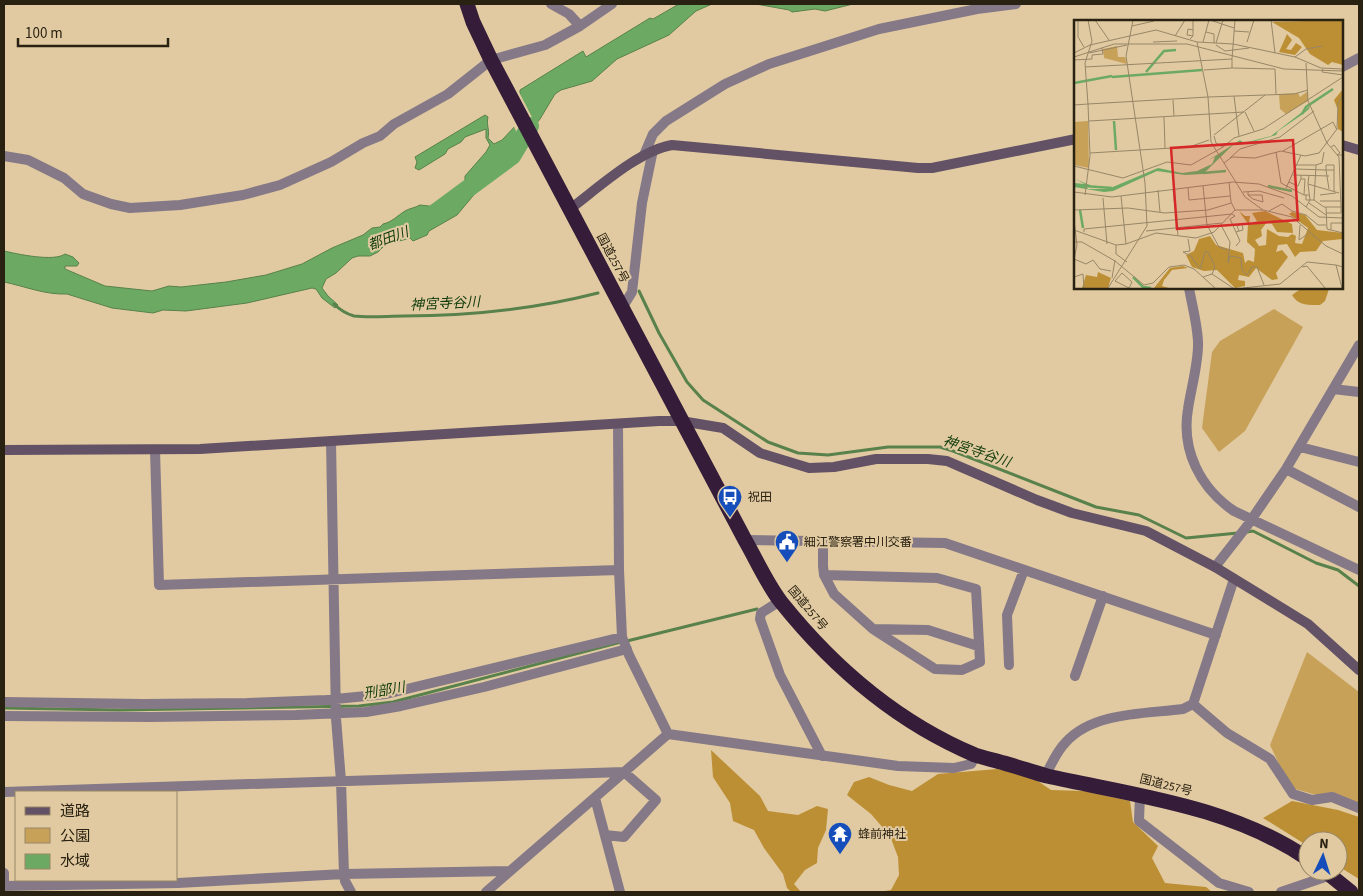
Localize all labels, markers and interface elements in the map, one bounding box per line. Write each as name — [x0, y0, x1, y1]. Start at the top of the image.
scale bar — [18, 15, 168, 47]
inset map — [1074, 20, 1343, 289]
text: 100 m — [25, 23, 63, 44]
water label: 都田川 — [365, 222, 413, 256]
street label: 国道257号 — [592, 230, 633, 286]
water label: 神宮寺谷川 — [410, 292, 483, 316]
water label: 神宮寺谷川 — [940, 431, 1015, 473]
bus stop icon: 祝田 — [717, 484, 743, 518]
place label: 祝田 — [748, 489, 772, 506]
public building icon: 細江警察署中川交番 — [774, 529, 800, 563]
place label: 細江警察署中川交番 — [804, 534, 912, 551]
street label: 国道257号 — [784, 582, 831, 634]
water label: 刑部川 — [362, 677, 409, 704]
street label: 国道257号 — [1138, 771, 1194, 800]
legend — [15, 791, 178, 881]
text: 道路 — [60, 801, 90, 822]
temple icon: 蜂前神社 — [827, 821, 853, 855]
text: 公園 — [60, 826, 90, 847]
place label: 蜂前神社 — [858, 826, 906, 843]
north arrow — [1298, 831, 1348, 881]
text: N — [1318, 834, 1329, 854]
text: 水域 — [60, 851, 90, 872]

